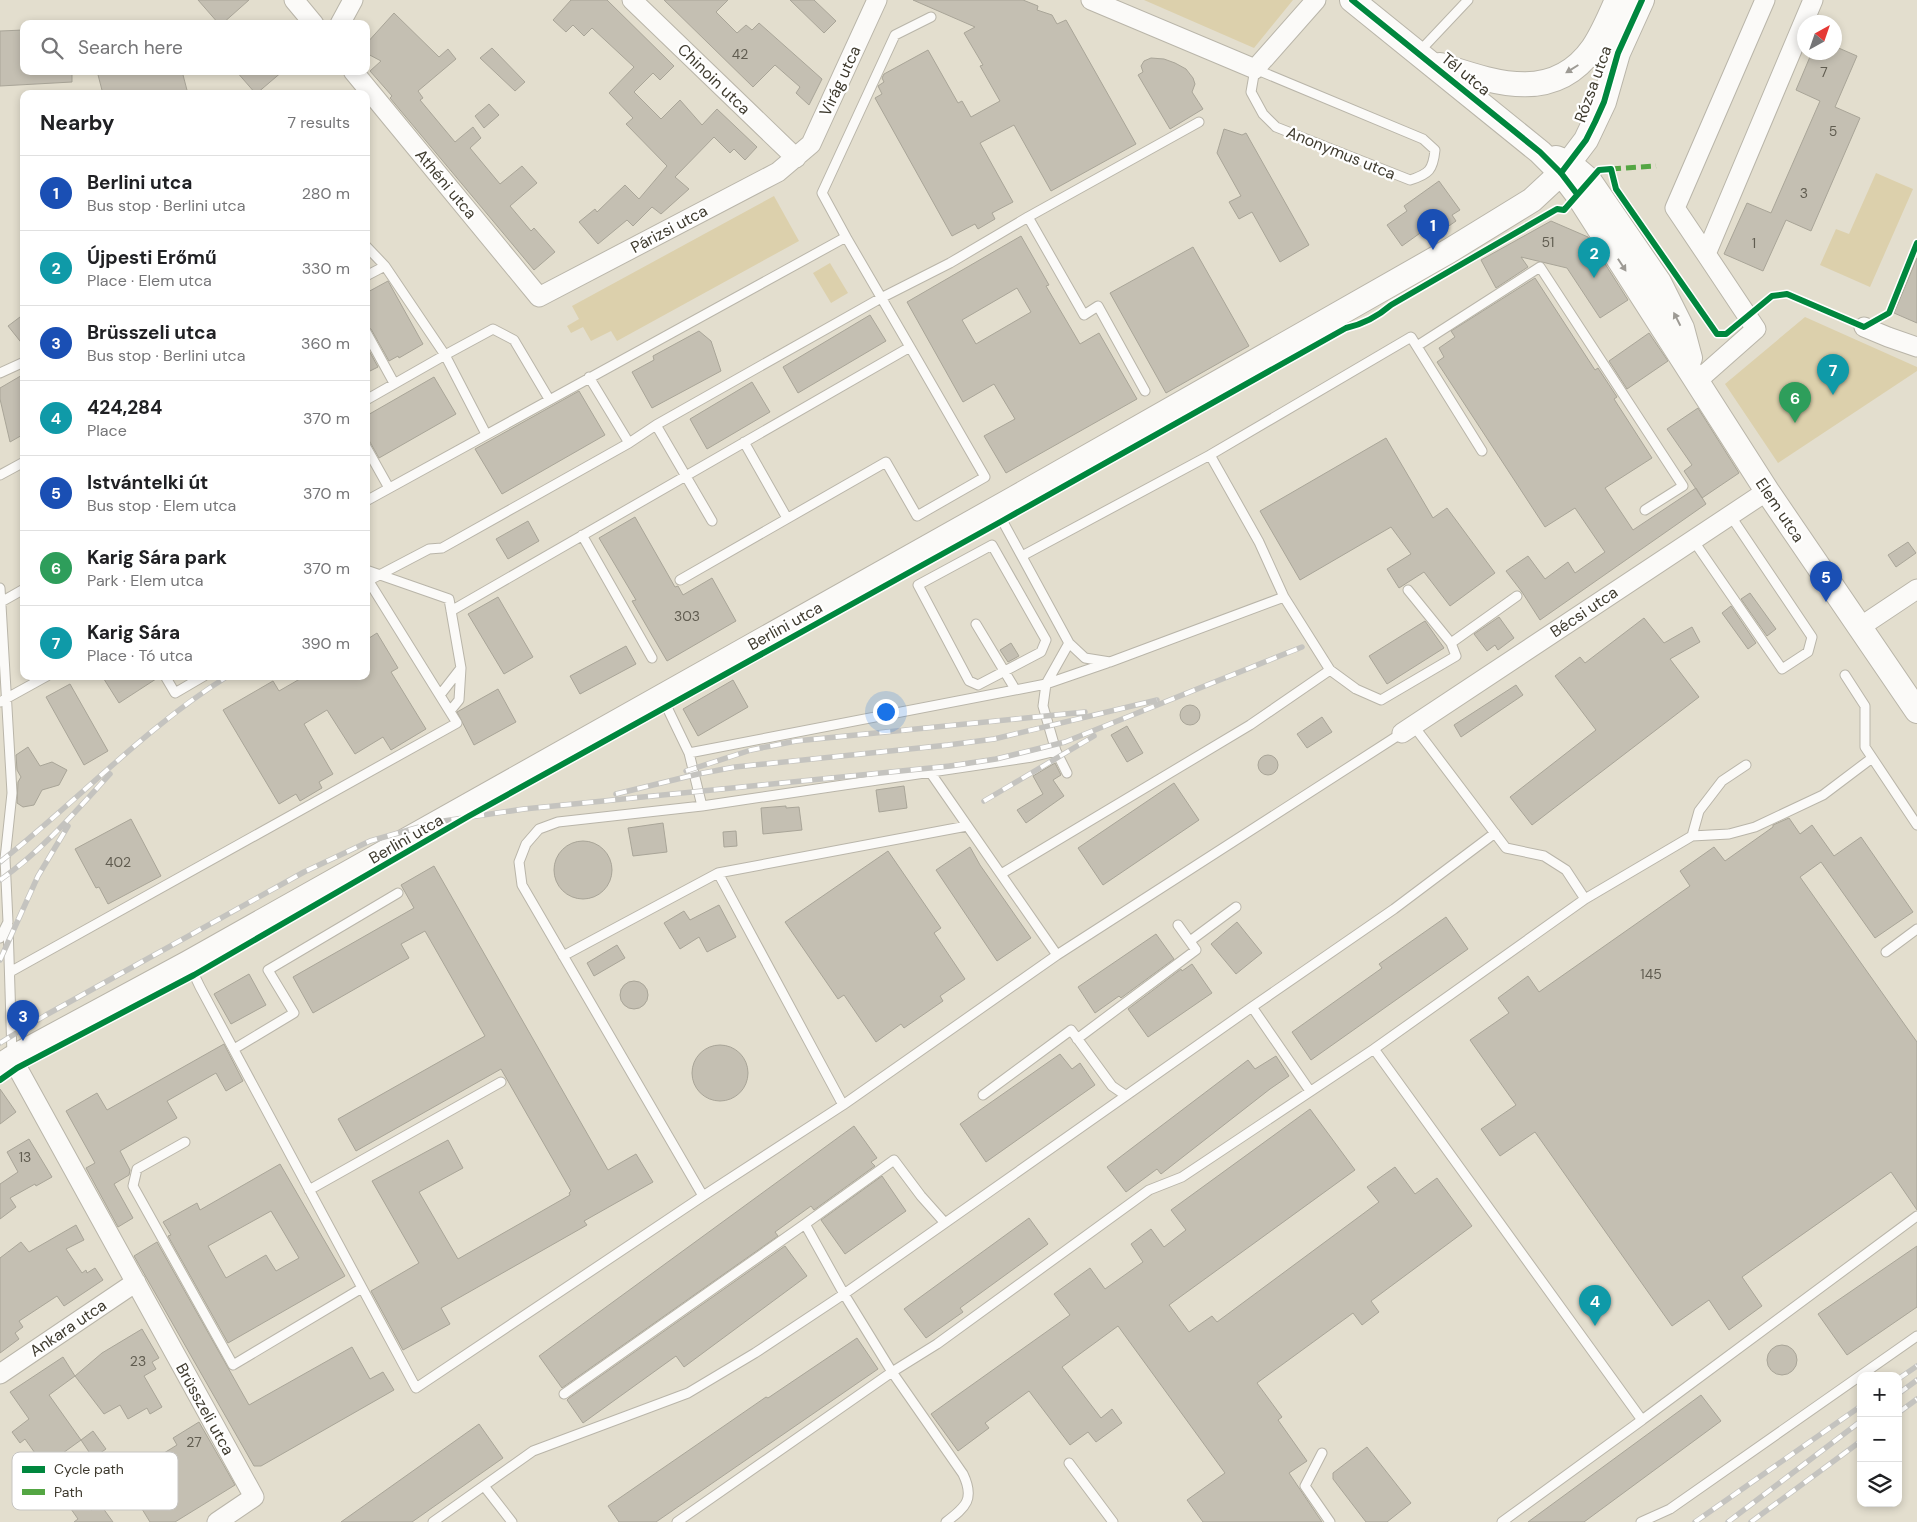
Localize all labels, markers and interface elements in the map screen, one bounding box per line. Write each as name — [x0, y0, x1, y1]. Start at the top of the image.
north arrow — [1797, 15, 1842, 60]
search box — [20, 20, 370, 75]
icon: search — [38, 34, 66, 62]
text: Search here — [78, 35, 183, 60]
street label: Chinoin utca — [673, 39, 755, 119]
street label: Virág utca — [815, 42, 865, 120]
street label: Rózsa utca — [1569, 43, 1617, 125]
house number: 42 — [732, 45, 748, 63]
street label: Tél utca — [1437, 48, 1495, 100]
house number: 7 — [1820, 63, 1828, 81]
one-way arrow — [1565, 64, 1578, 73]
text: Nearby — [40, 109, 114, 137]
text: 7 results — [287, 112, 350, 133]
street label: Anonymus utca — [1283, 122, 1399, 184]
house number: 5 — [1829, 122, 1837, 140]
street label: Athéni utca — [411, 145, 481, 223]
text: Berlini utca — [87, 170, 192, 195]
text: 1 — [53, 183, 59, 204]
text: 280 m — [302, 183, 350, 204]
house number: 3 — [1800, 184, 1808, 202]
text: Bus stop · Berlini utca — [87, 195, 245, 216]
street label: Párizsi utca — [627, 200, 711, 258]
pin: 1 — [1417, 209, 1449, 250]
house number: 51 — [1542, 233, 1554, 251]
house number: 1 — [1752, 234, 1756, 252]
pin: 2 — [1578, 237, 1610, 278]
text: Újpesti Erőmű — [87, 245, 217, 270]
text: 2 — [51, 258, 61, 279]
text: 330 m — [302, 258, 350, 279]
one-way arrow — [1618, 258, 1627, 271]
text: Place · Elem utca — [87, 270, 212, 291]
one-way arrow — [1673, 312, 1681, 326]
text: Brüsszeli utca — [87, 320, 217, 345]
text: 3 — [51, 333, 61, 354]
text: 360 m — [301, 333, 350, 354]
text: Bus stop · Berlini utca — [87, 345, 245, 366]
pin: 7 — [1817, 354, 1849, 395]
pin: 6 — [1779, 382, 1811, 423]
text: 424,284 — [87, 395, 162, 420]
text: 4 — [51, 408, 61, 429]
text: 370 m — [303, 408, 350, 429]
text: Place — [87, 420, 127, 441]
text: Istvántelki út — [87, 470, 208, 495]
street label: Elem utca — [1751, 474, 1809, 546]
text: 5 — [51, 483, 61, 504]
text: 370 m — [303, 483, 350, 504]
text: Bus stop · Elem utca — [87, 495, 236, 516]
text: Karig Sára park — [87, 545, 227, 570]
text: 6 — [51, 558, 61, 579]
text: 370 m — [303, 558, 350, 579]
pin: 5 — [1810, 561, 1842, 602]
text: Park · Elem utca — [87, 570, 204, 591]
street label: Bécsi utca — [1546, 582, 1622, 642]
street label: Berlini utca — [744, 597, 826, 655]
house number: 303 — [674, 607, 700, 625]
text: Karig Sára — [87, 620, 180, 645]
text: 7 — [52, 633, 60, 654]
text: 390 m — [302, 633, 350, 654]
text: Place · Tó utca — [87, 645, 193, 666]
your location — [873, 699, 899, 725]
street label: Berlini utca — [365, 809, 447, 869]
house number: 402 — [105, 853, 131, 871]
house number: 145 — [1640, 965, 1662, 983]
pin: 3 — [7, 1000, 39, 1041]
house number: 13 — [19, 1148, 31, 1166]
pin: 4 — [1579, 1285, 1611, 1326]
street label: Ankara utca — [25, 1295, 111, 1361]
house number: 23 — [130, 1352, 146, 1370]
street label: Brüsszeli utca — [171, 1359, 239, 1459]
map controls — [1857, 1372, 1902, 1507]
button: + — [1857, 1372, 1902, 1417]
button: − — [1857, 1417, 1902, 1462]
house number: 27 — [186, 1433, 202, 1451]
legend — [12, 1452, 178, 1510]
text: Cycle path — [54, 1460, 124, 1478]
button: layers — [1857, 1462, 1902, 1507]
text: Path — [54, 1483, 83, 1501]

